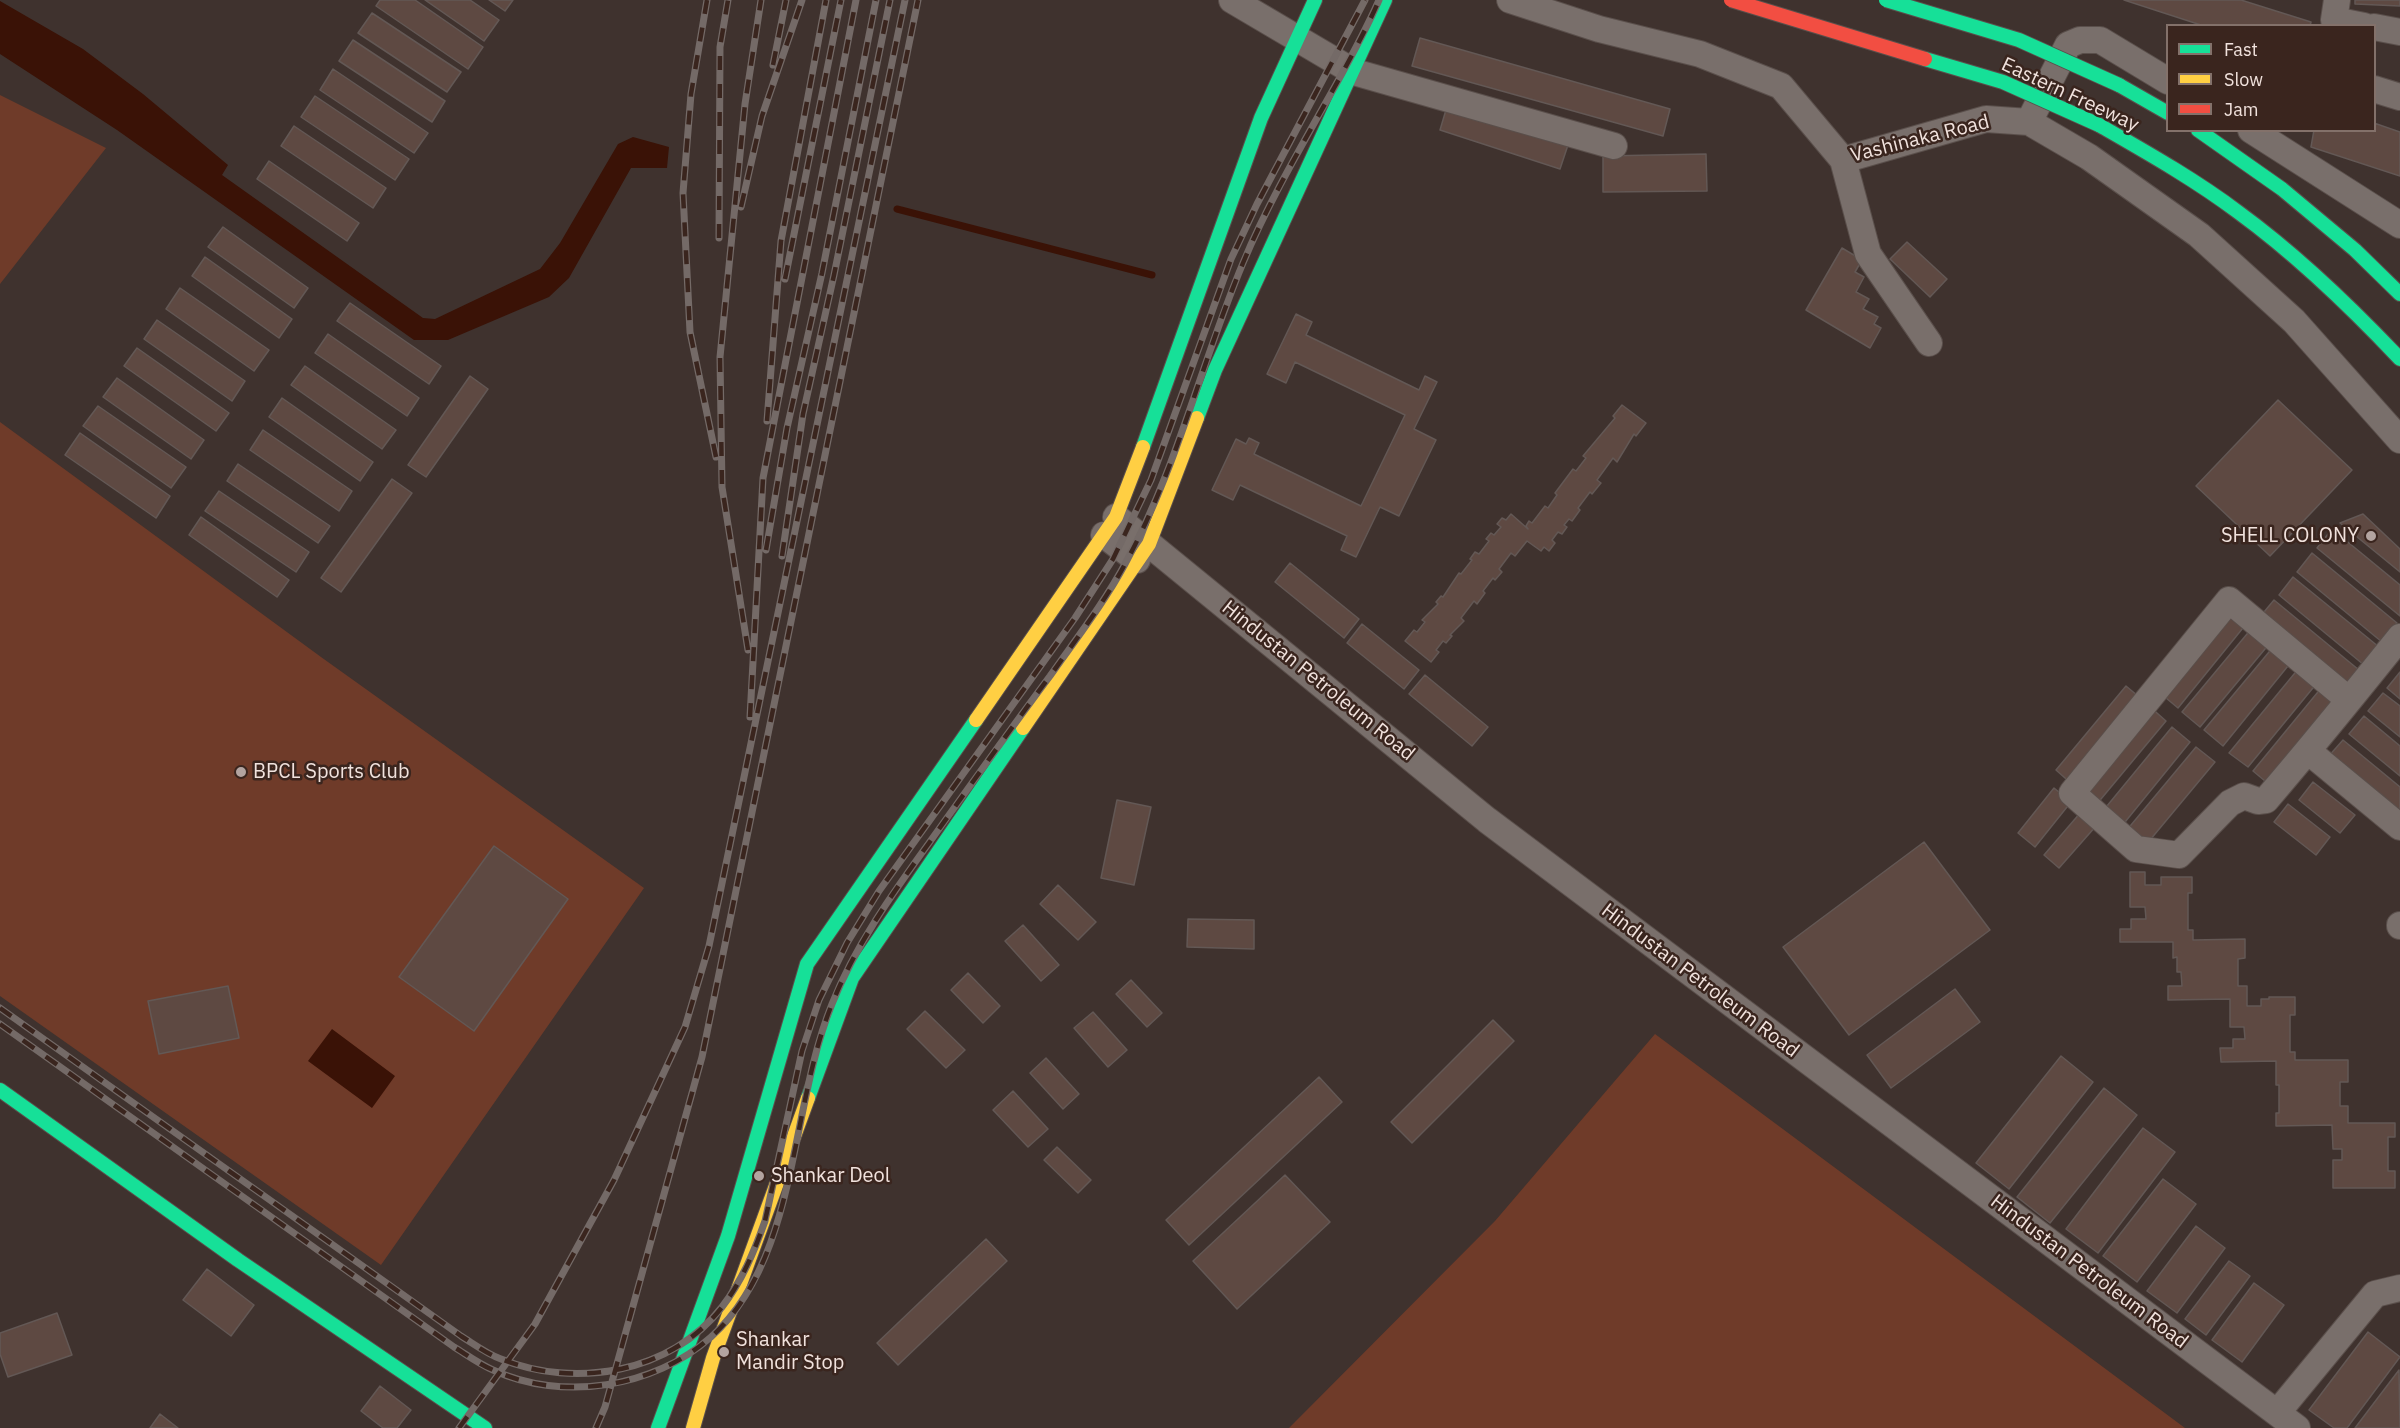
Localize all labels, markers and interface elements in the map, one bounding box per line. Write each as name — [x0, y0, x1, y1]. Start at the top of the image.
legend — [2166, 24, 2376, 132]
text: Fast — [2224, 38, 2258, 61]
street label: Eastern Freeway — [1997, 53, 2143, 137]
text: Slow — [2224, 68, 2263, 91]
text: Jam — [2224, 98, 2259, 121]
street label: Vashinaka Road — [1848, 110, 1992, 168]
place label: SHELL COLONY — [2221, 524, 2359, 548]
marker: SHELL COLONY — [2364, 529, 2378, 543]
street label: Hindustan Petroleum Road — [1217, 596, 1419, 766]
place label: BPCL Sports Club — [253, 760, 409, 784]
marker: BPCL Sports Club — [234, 765, 248, 779]
street label: Hindustan Petroleum Road — [1597, 899, 1803, 1063]
place label: Shankar Deol — [771, 1164, 890, 1188]
marker: Shankar Deol — [752, 1169, 766, 1183]
street label: Hindustan Petroleum Road — [1986, 1190, 2192, 1354]
place label: Shankar Mandir Stop — [736, 1328, 844, 1375]
marker: Shankar Mandir Stop — [717, 1345, 731, 1359]

